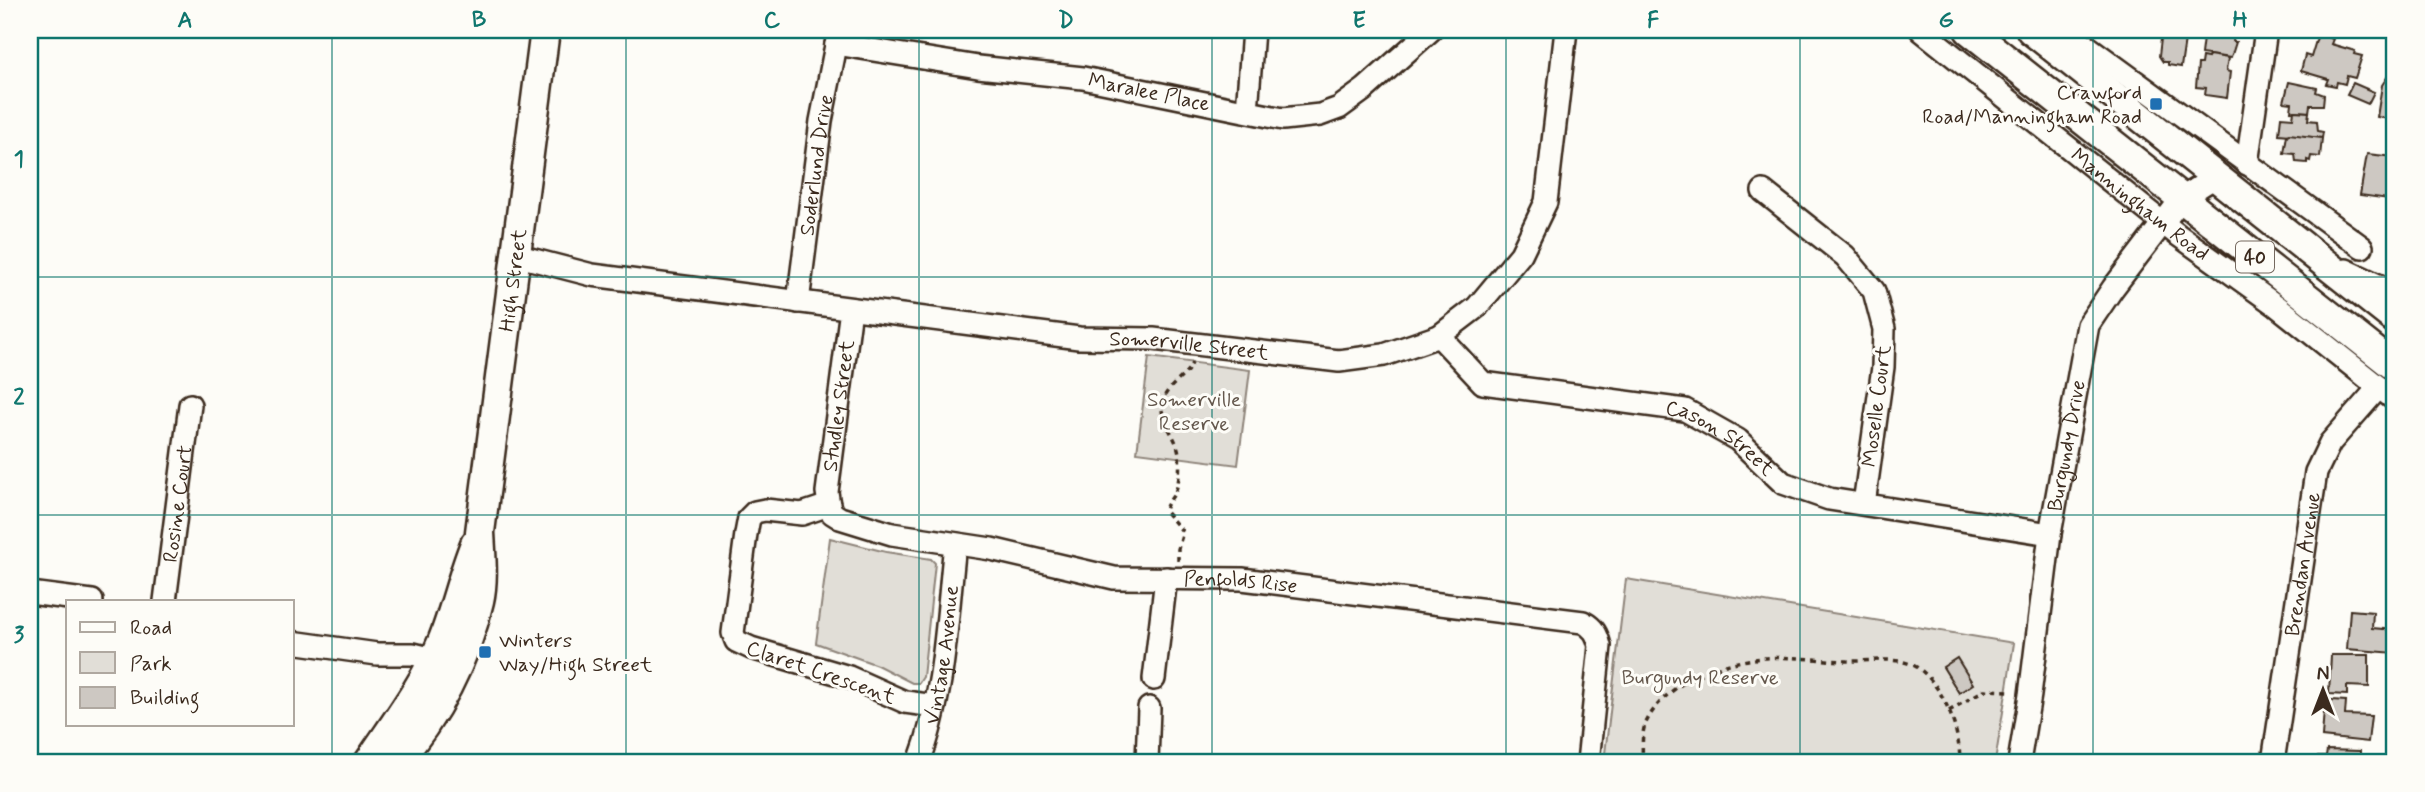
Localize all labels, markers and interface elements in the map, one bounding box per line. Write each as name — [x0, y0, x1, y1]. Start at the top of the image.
text: A — [177, 6, 193, 36]
text: B — [472, 6, 487, 36]
text: C — [764, 6, 781, 36]
text: D — [1058, 6, 1074, 36]
text: E — [1352, 6, 1366, 36]
text: F — [1647, 6, 1659, 36]
text: G — [1938, 6, 1954, 36]
text: H — [2232, 6, 2248, 36]
street label: Maralee Place — [1086, 66, 1212, 119]
place label: Crawford Road/Manningham Road — [1922, 79, 2142, 133]
street label: Soderlund Drive — [794, 92, 841, 238]
marker: Crawford Road/Manningham Road — [2148, 96, 2164, 112]
street label: Manningham Road — [2065, 142, 2215, 268]
text: 1 — [14, 145, 24, 175]
street label: High Street — [493, 227, 534, 334]
road number: 40 — [2236, 242, 2274, 272]
street label: Somerville Street — [1109, 325, 1271, 368]
street label: Studley Street — [817, 338, 862, 474]
street label: Moselle Court — [1856, 343, 1898, 469]
street label: Burgundy Drive — [2041, 378, 2093, 514]
text: 2 — [13, 383, 25, 413]
park label: Somerville Reserve — [1147, 386, 1241, 438]
street label: Cason Street — [1664, 395, 1781, 483]
street label: Rosine Court — [157, 444, 200, 564]
street label: Brendan Avenue — [2279, 490, 2328, 638]
street label: Penfolds Rise — [1184, 566, 1299, 601]
street label: Vintage Avenue — [918, 584, 966, 728]
legend — [66, 600, 294, 726]
text: Road — [130, 614, 172, 642]
text: 3 — [14, 621, 25, 651]
place label: Winters Way/High Street — [499, 627, 653, 681]
street label: Claret Crescent — [742, 634, 899, 712]
marker: Winters Way/High Street — [477, 644, 493, 660]
text: Park — [130, 650, 172, 678]
north arrow — [2288, 656, 2358, 726]
text: N — [2317, 662, 2329, 687]
park label: Burgundy Reserve — [1621, 664, 1779, 693]
text: Building — [130, 684, 200, 714]

